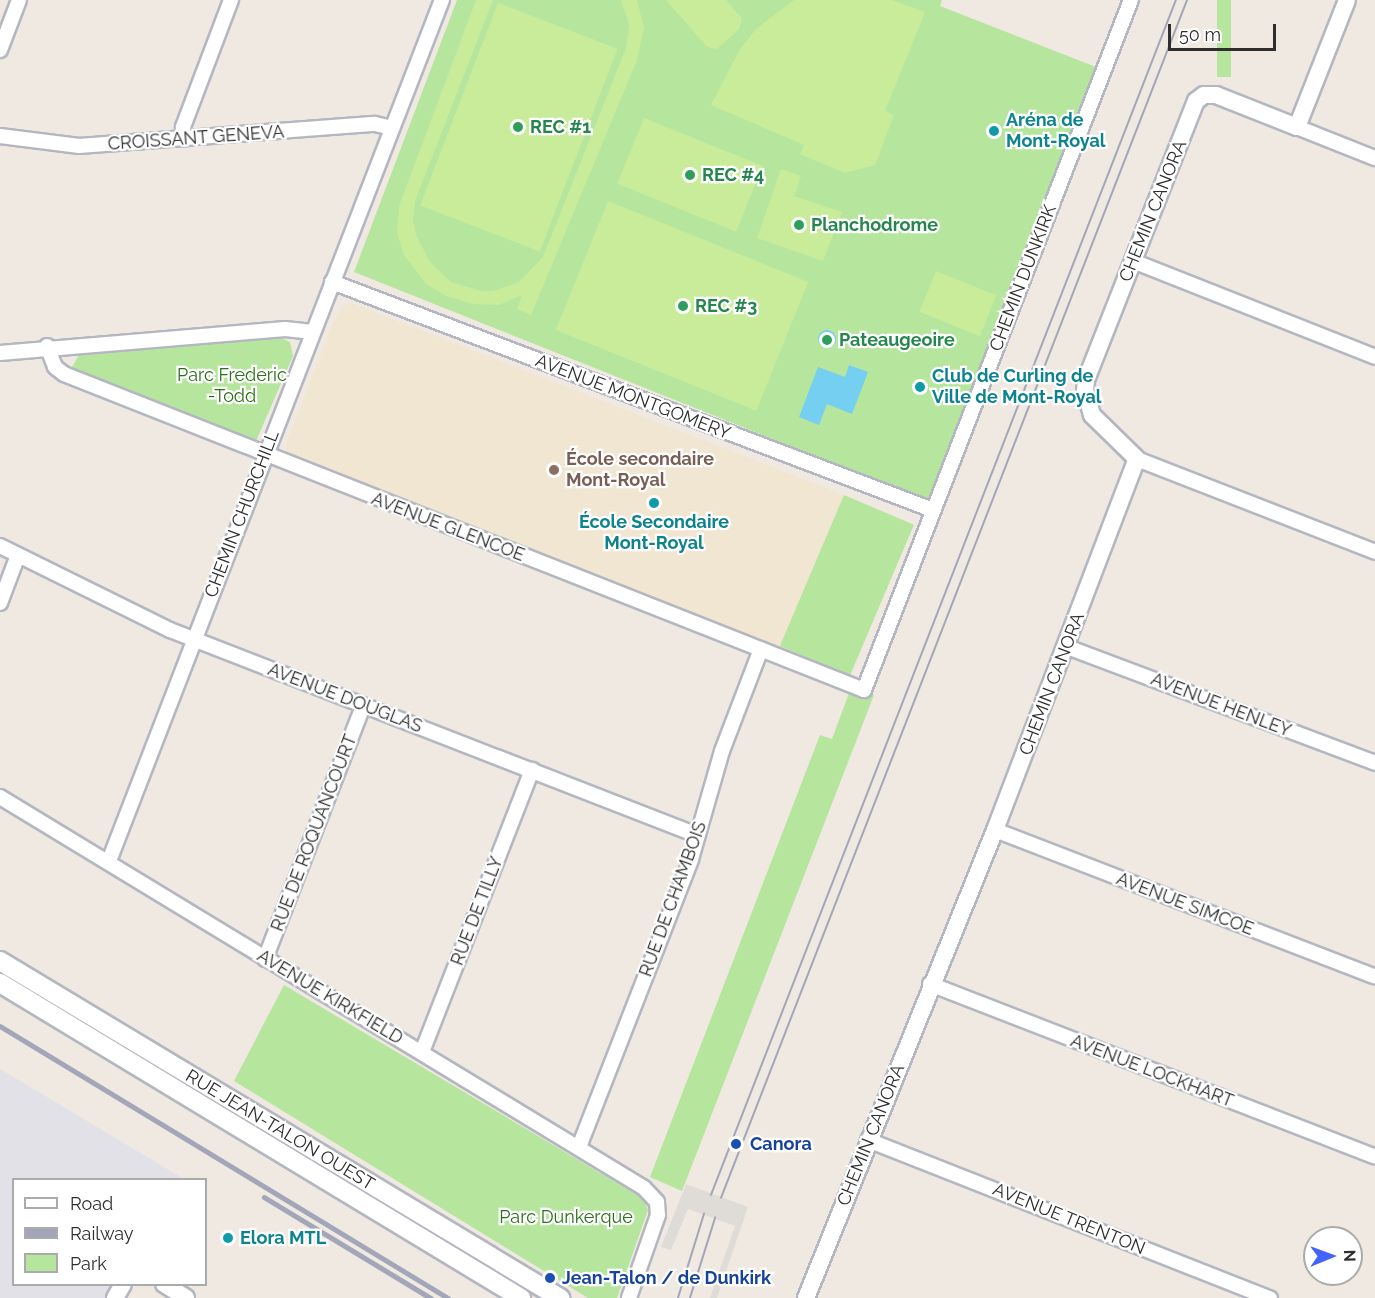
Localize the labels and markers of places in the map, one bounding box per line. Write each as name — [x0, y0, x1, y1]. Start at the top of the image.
place label: Aréna de Mont-Royal — [1006, 110, 1105, 152]
place label: REC #1 — [530, 116, 591, 138]
marker: REC #1 — [511, 120, 525, 134]
marker: Aréna de Mont-Royal — [987, 124, 1001, 138]
place label: REC #4 — [702, 164, 764, 186]
marker: REC #4 — [683, 168, 697, 182]
place label: Planchodrome — [811, 214, 938, 236]
marker: Planchodrome — [792, 218, 806, 232]
place label: REC #3 — [695, 295, 757, 317]
marker: REC #3 — [676, 299, 690, 313]
place label: Pateaugeoire — [839, 329, 955, 351]
marker: Pateaugeoire — [820, 333, 834, 347]
place label: Club de Curling de Ville de Mont-Royal — [932, 366, 1101, 409]
marker: Club de Curling de Ville de Mont-Royal — [913, 380, 927, 394]
place label: École secondaire Mont-Royal — [566, 449, 714, 492]
marker: École secondaire Mont-Royal — [547, 463, 561, 477]
marker: École Secondaire Mont-Royal — [647, 496, 661, 510]
place label: École Secondaire Mont-Royal — [579, 512, 729, 554]
place label: Canora — [750, 1133, 812, 1155]
marker: Canora — [727, 1135, 745, 1153]
place label: Elora MTL — [240, 1227, 326, 1249]
marker: Elora MTL — [221, 1231, 235, 1245]
place label: Jean-Talon / de Dunkirk — [562, 1267, 771, 1289]
marker: Jean-Talon / de Dunkirk — [543, 1271, 557, 1285]

